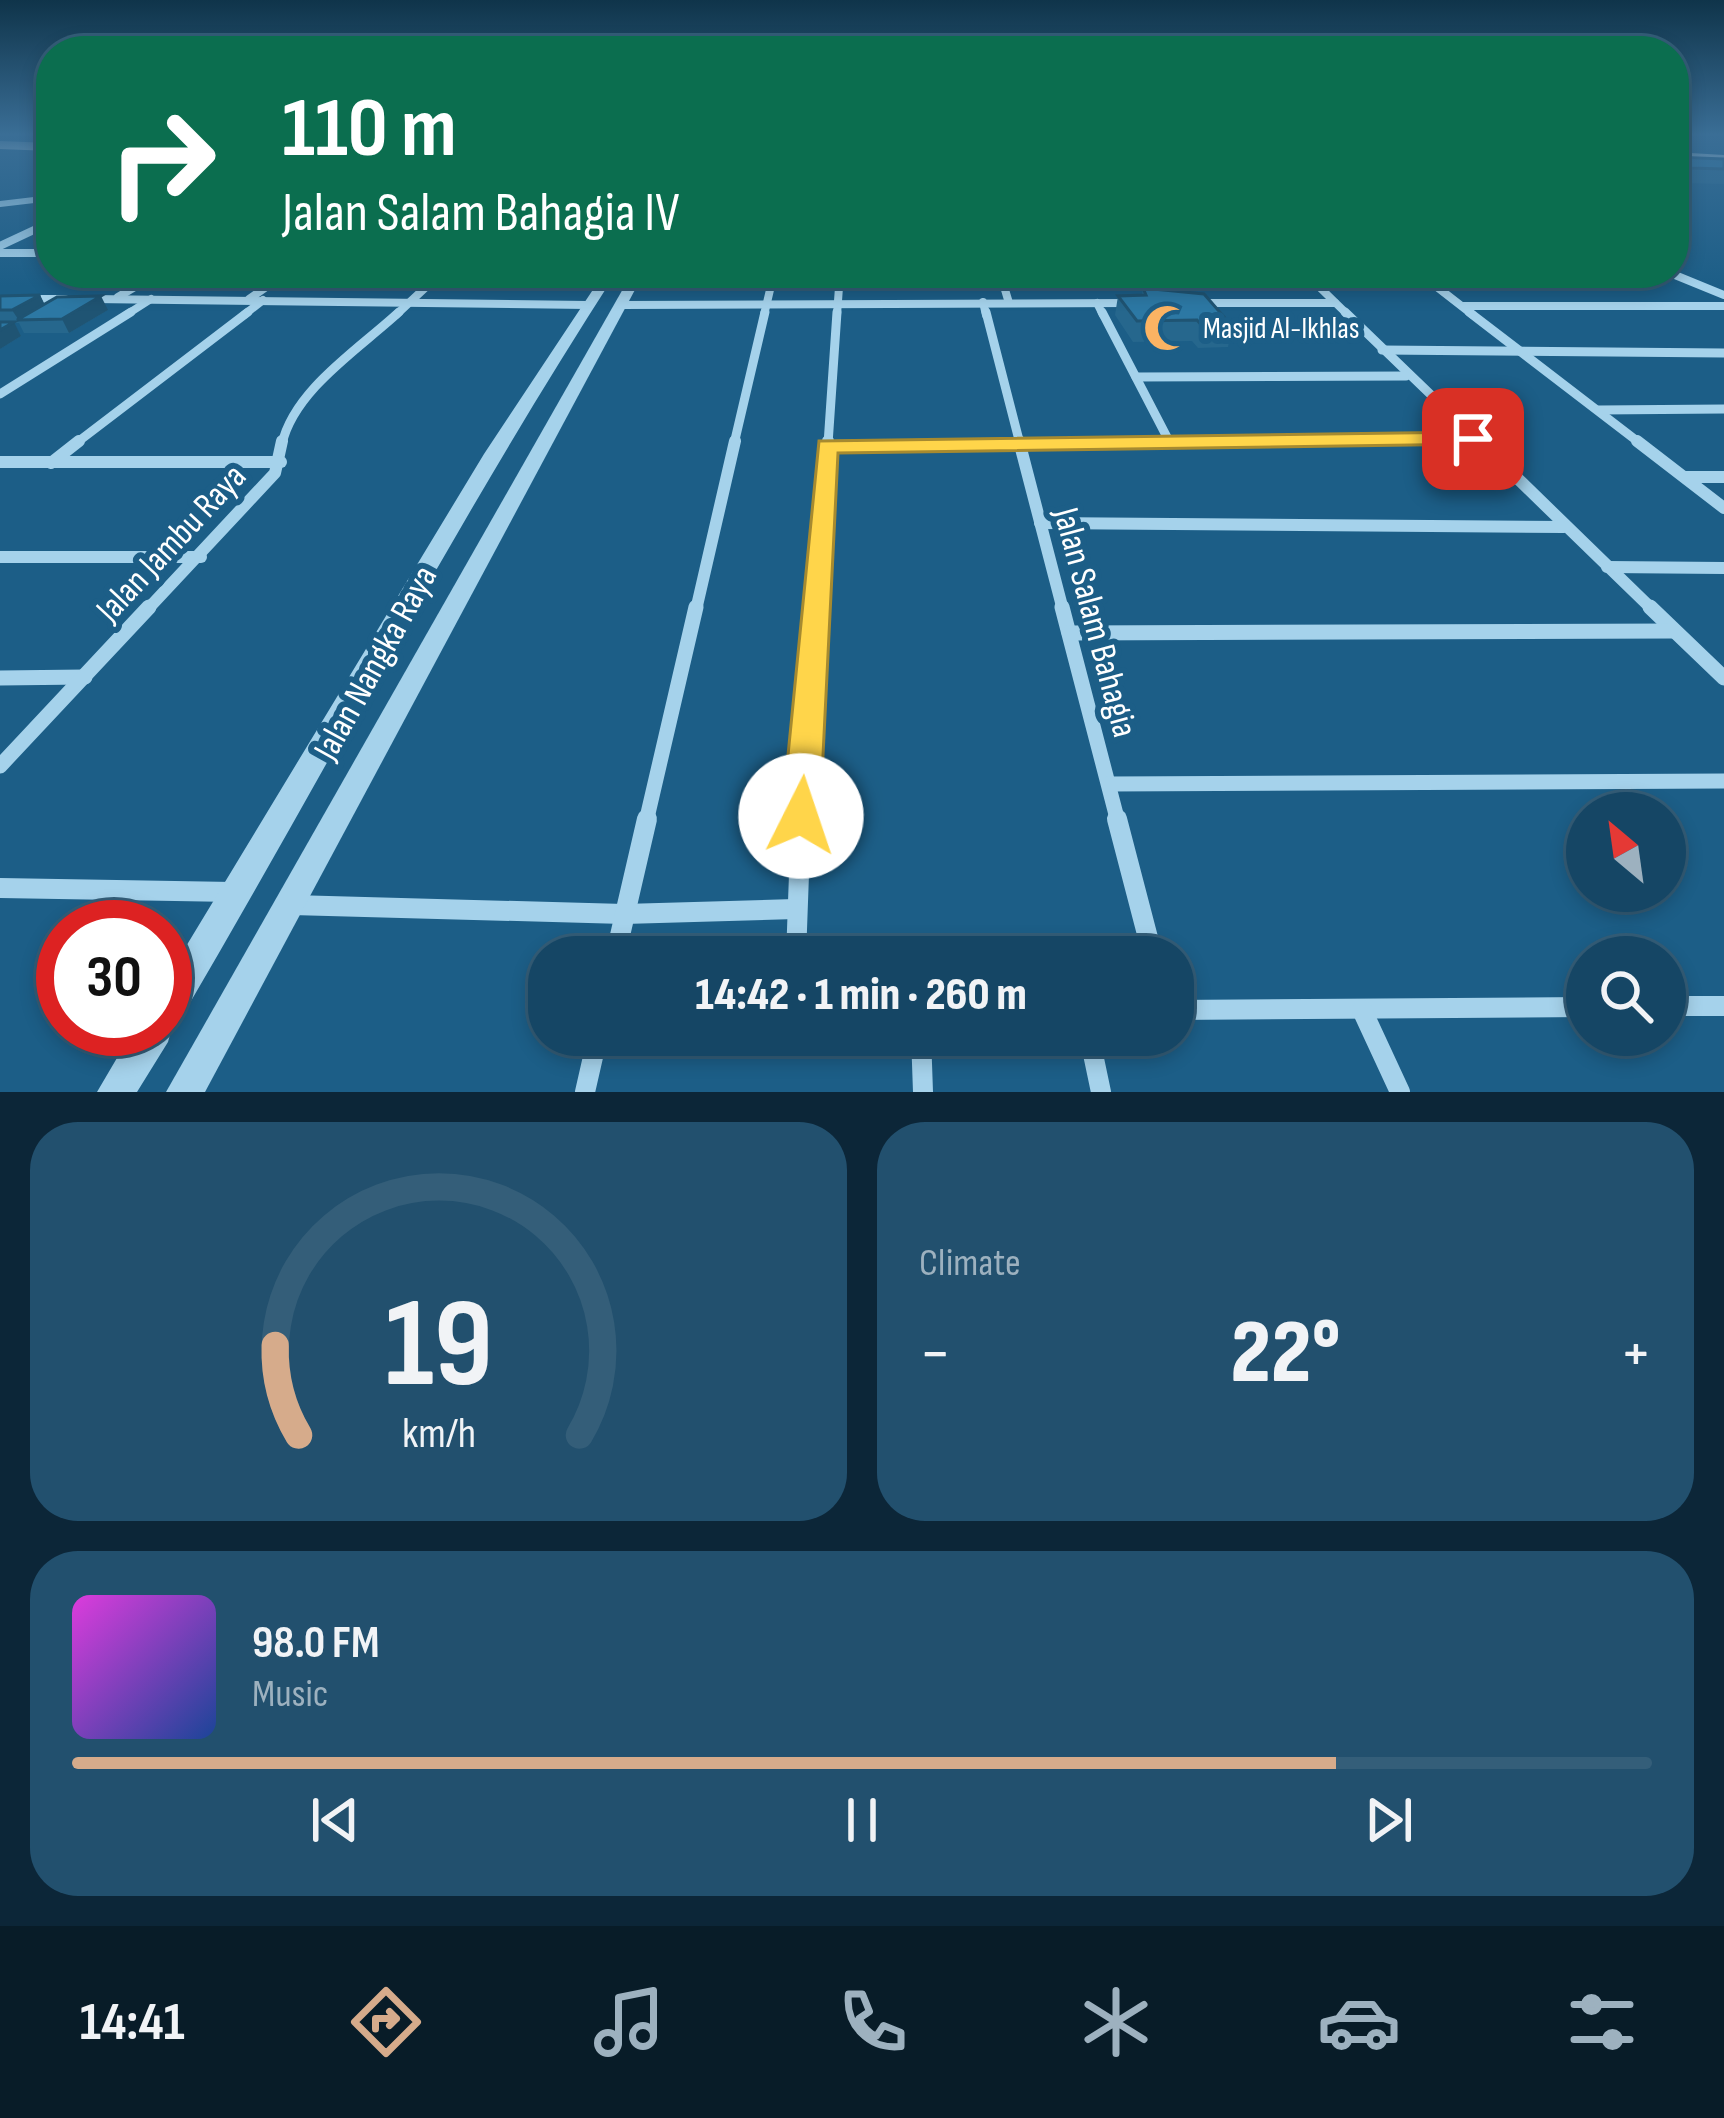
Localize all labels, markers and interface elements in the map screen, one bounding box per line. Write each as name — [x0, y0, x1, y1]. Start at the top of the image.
text: 110 m — [282, 79, 457, 180]
icon: right — [84, 84, 240, 240]
text: Jalan Salam Bahagia IV — [282, 181, 679, 246]
mosque icon: Masjid Al-Ikhlas — [1142, 303, 1192, 353]
place label: Masjid Al-Ikhlas — [1203, 311, 1359, 347]
pin — [1422, 388, 1524, 490]
icon: arrive — [1440, 406, 1506, 472]
street label: Jalan Jambu Raya — [87, 456, 256, 632]
street label: Jalan Salam Bahagia — [1043, 502, 1146, 742]
street label: Jalan Nangka Raya — [305, 559, 447, 769]
position arrow — [738, 753, 864, 879]
north arrow — [1566, 792, 1686, 912]
map controls — [1566, 792, 1686, 1056]
speed limit sign: 30 — [36, 900, 192, 1056]
button: search — [1566, 936, 1686, 1056]
text: 14:42 · 1 min · 260 m — [695, 968, 1027, 1023]
text: Climate — [919, 1240, 1021, 1287]
text: 19 — [384, 1272, 493, 1421]
text: 22° — [1230, 1300, 1341, 1408]
text: − — [919, 1315, 951, 1394]
text: + — [1620, 1315, 1652, 1394]
text: km/h — [401, 1407, 476, 1459]
text: 98.0 FM — [252, 1616, 379, 1671]
text: Music — [252, 1671, 328, 1718]
icon: previous — [302, 1787, 368, 1853]
icon: pause — [829, 1787, 895, 1853]
icon: next — [1356, 1787, 1422, 1853]
icon: directions — [344, 1980, 428, 2064]
icon: music — [587, 1980, 671, 2064]
icon: phone — [831, 1980, 915, 2064]
icon: climate — [1074, 1980, 1158, 2064]
icon: car — [1317, 1980, 1401, 2064]
icon: filters — [1560, 1980, 1644, 2064]
text: 14:41 — [80, 1990, 185, 2055]

